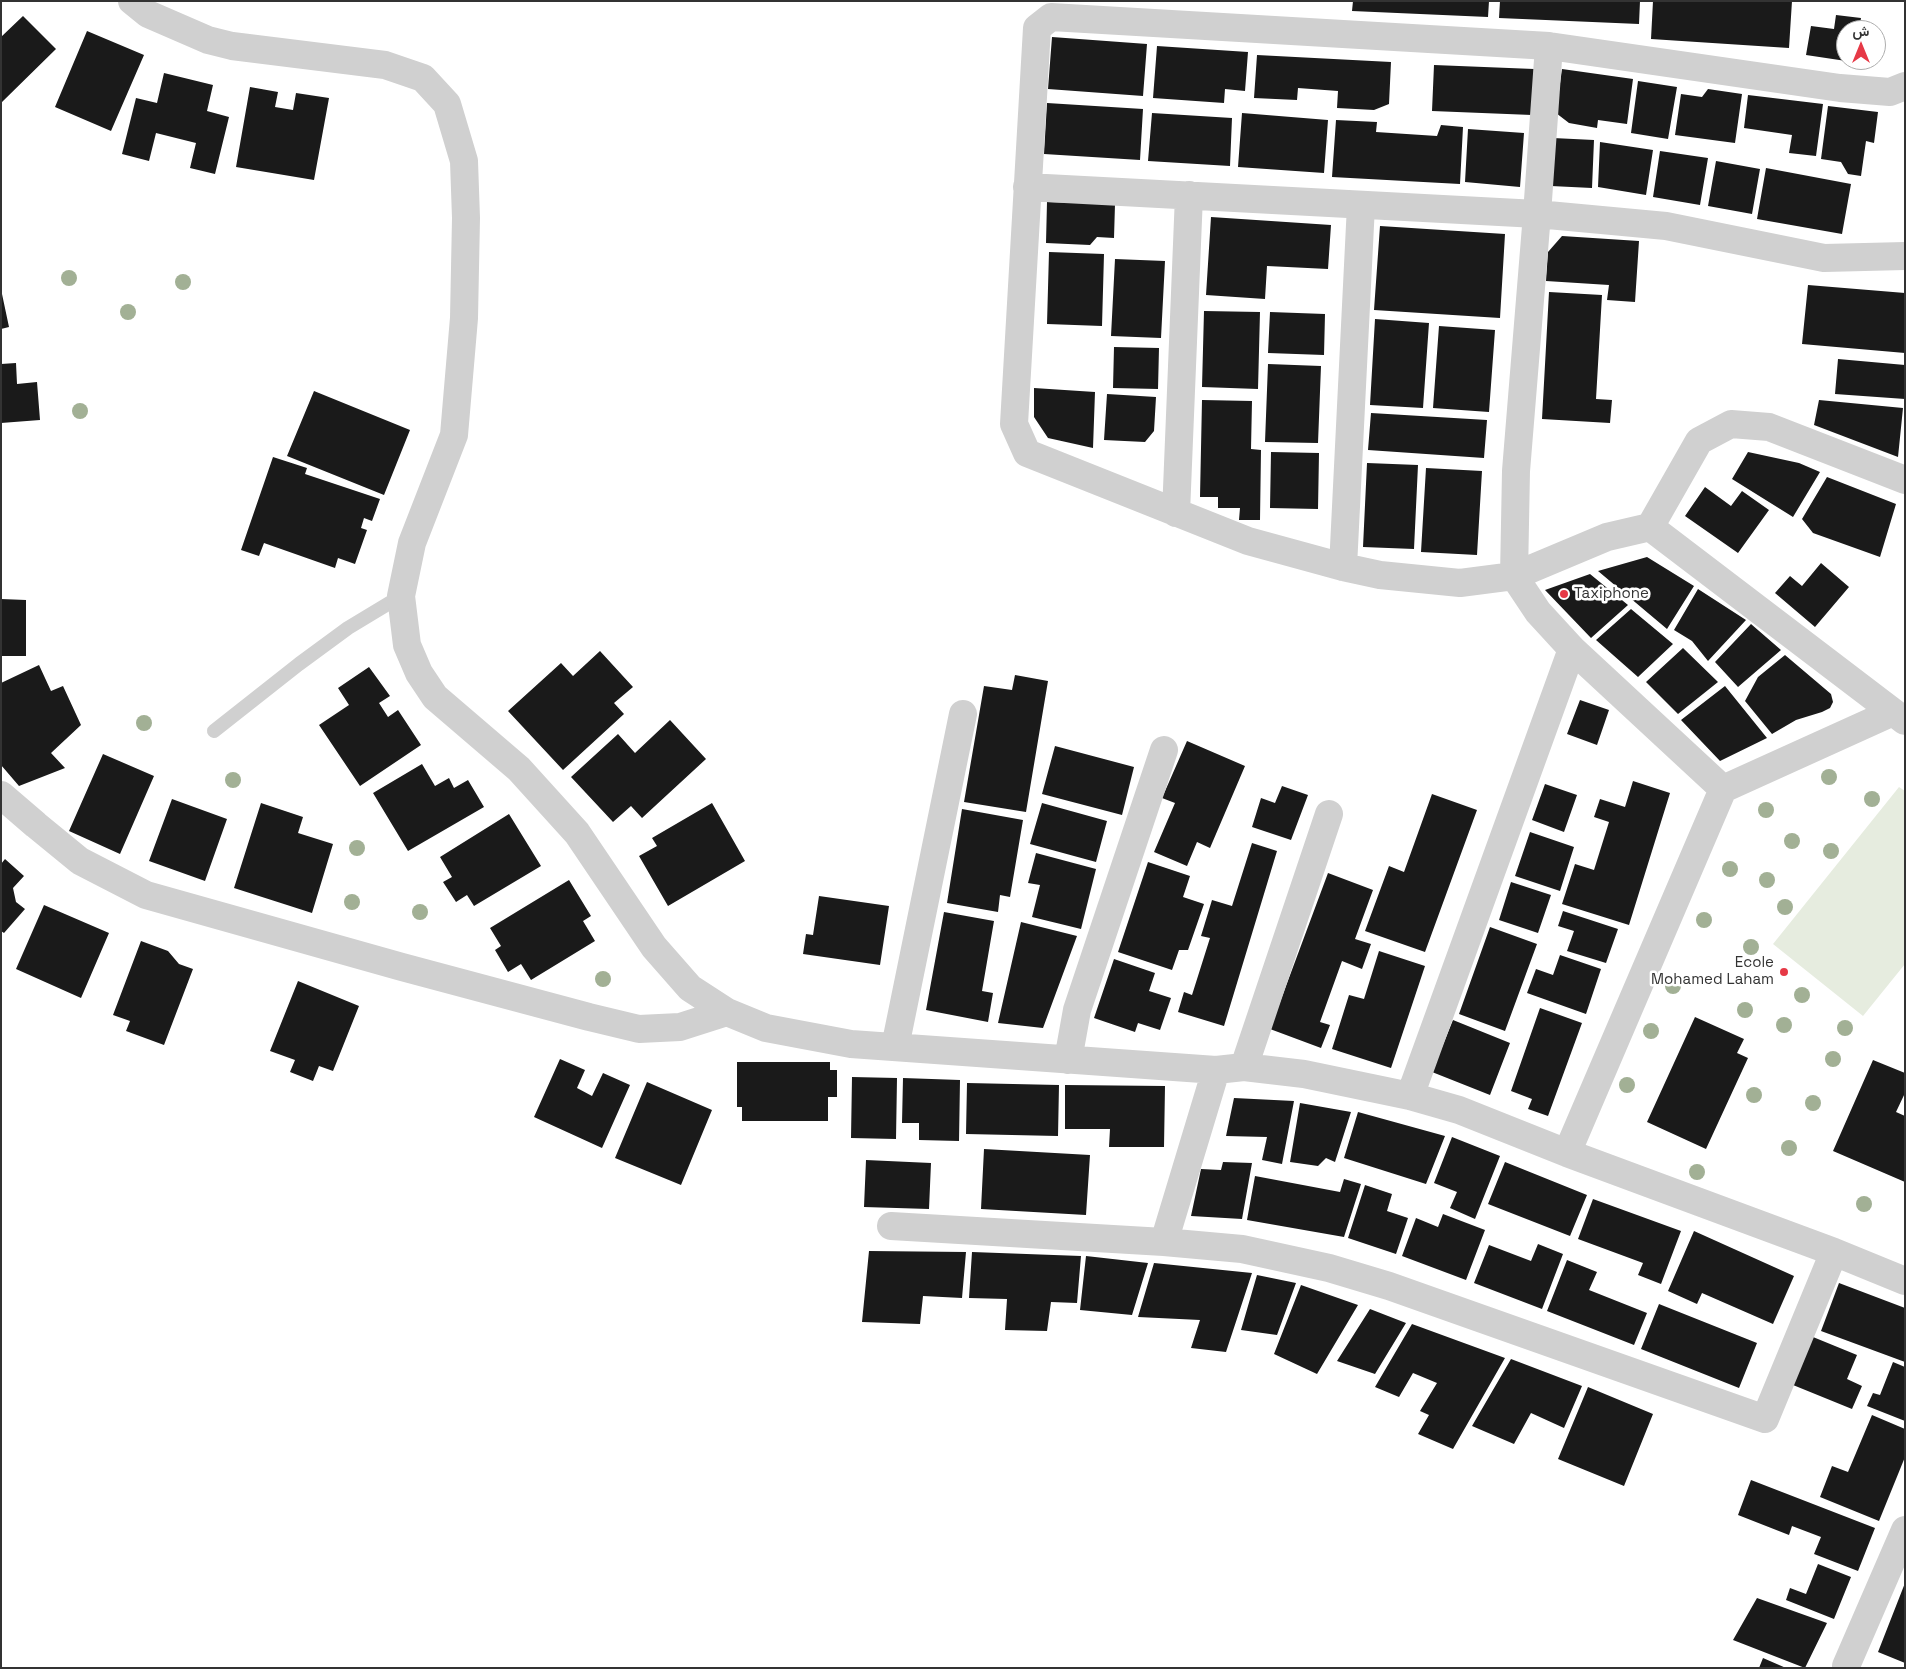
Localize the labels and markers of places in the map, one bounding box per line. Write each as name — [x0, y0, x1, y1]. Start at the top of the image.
place label: Taxiphone — [1574, 585, 1649, 603]
marker: Taxiphone — [1558, 588, 1570, 600]
place label: Ecole Mohamed Laham — [1651, 954, 1774, 989]
marker: Ecole Mohamed Laham — [1778, 966, 1790, 978]

